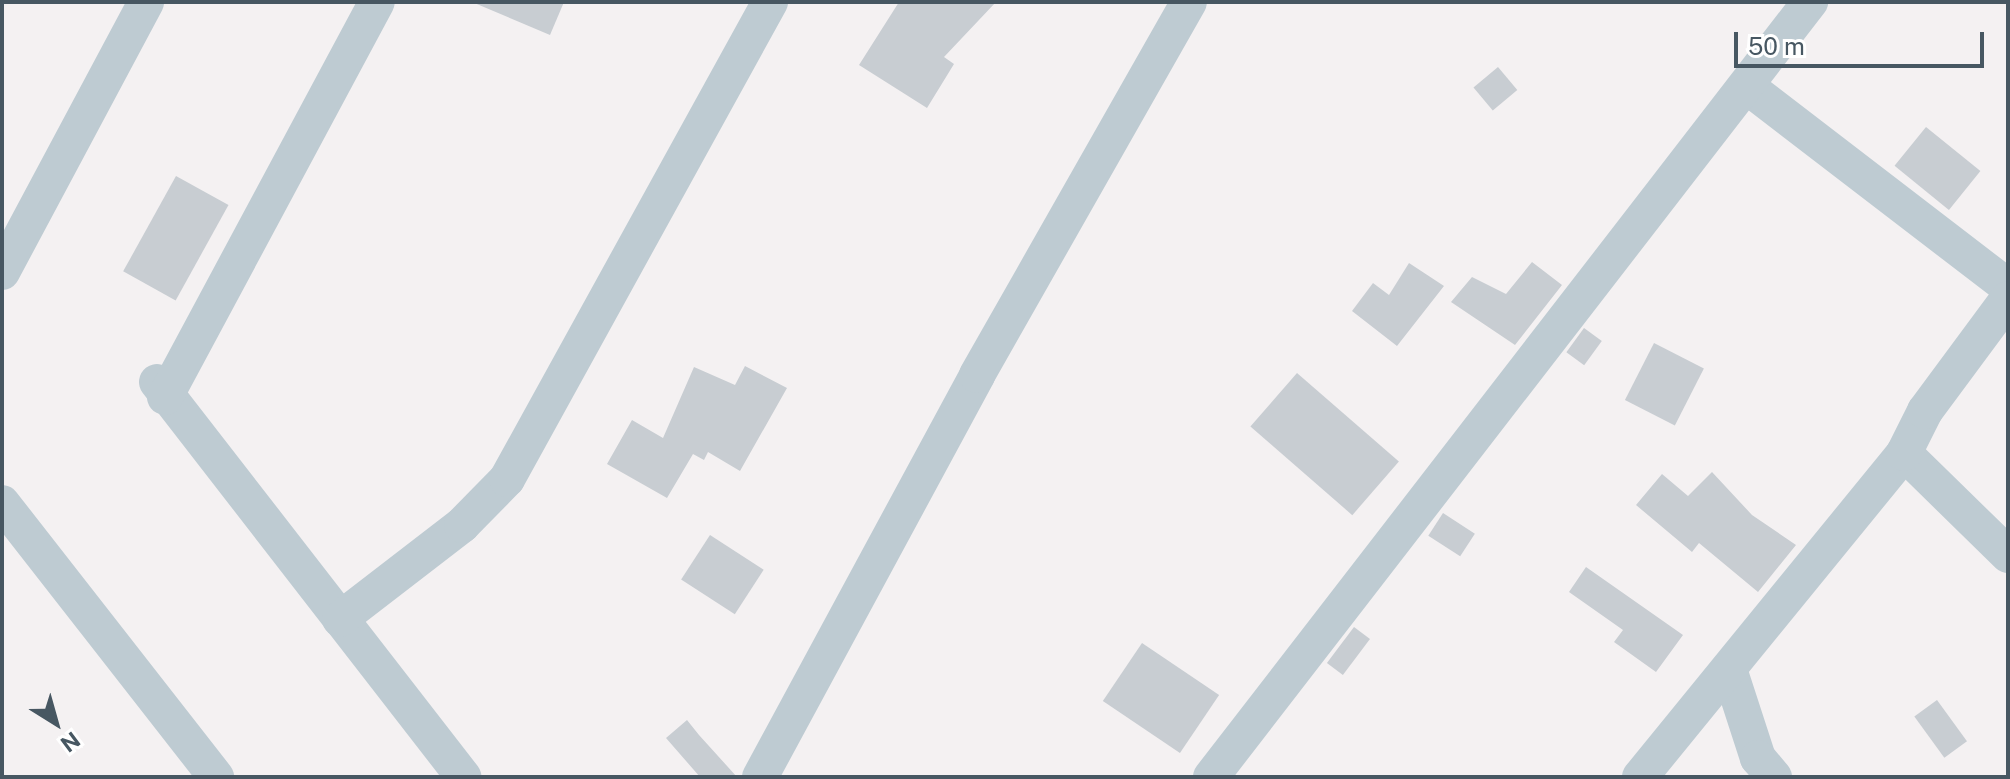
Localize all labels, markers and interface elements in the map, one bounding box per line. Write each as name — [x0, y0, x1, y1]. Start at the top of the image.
scale bar — [1738, 16, 1988, 66]
text: 50 m — [1748, 32, 1805, 60]
north arrow — [16, 683, 96, 763]
text: N — [56, 727, 85, 758]

